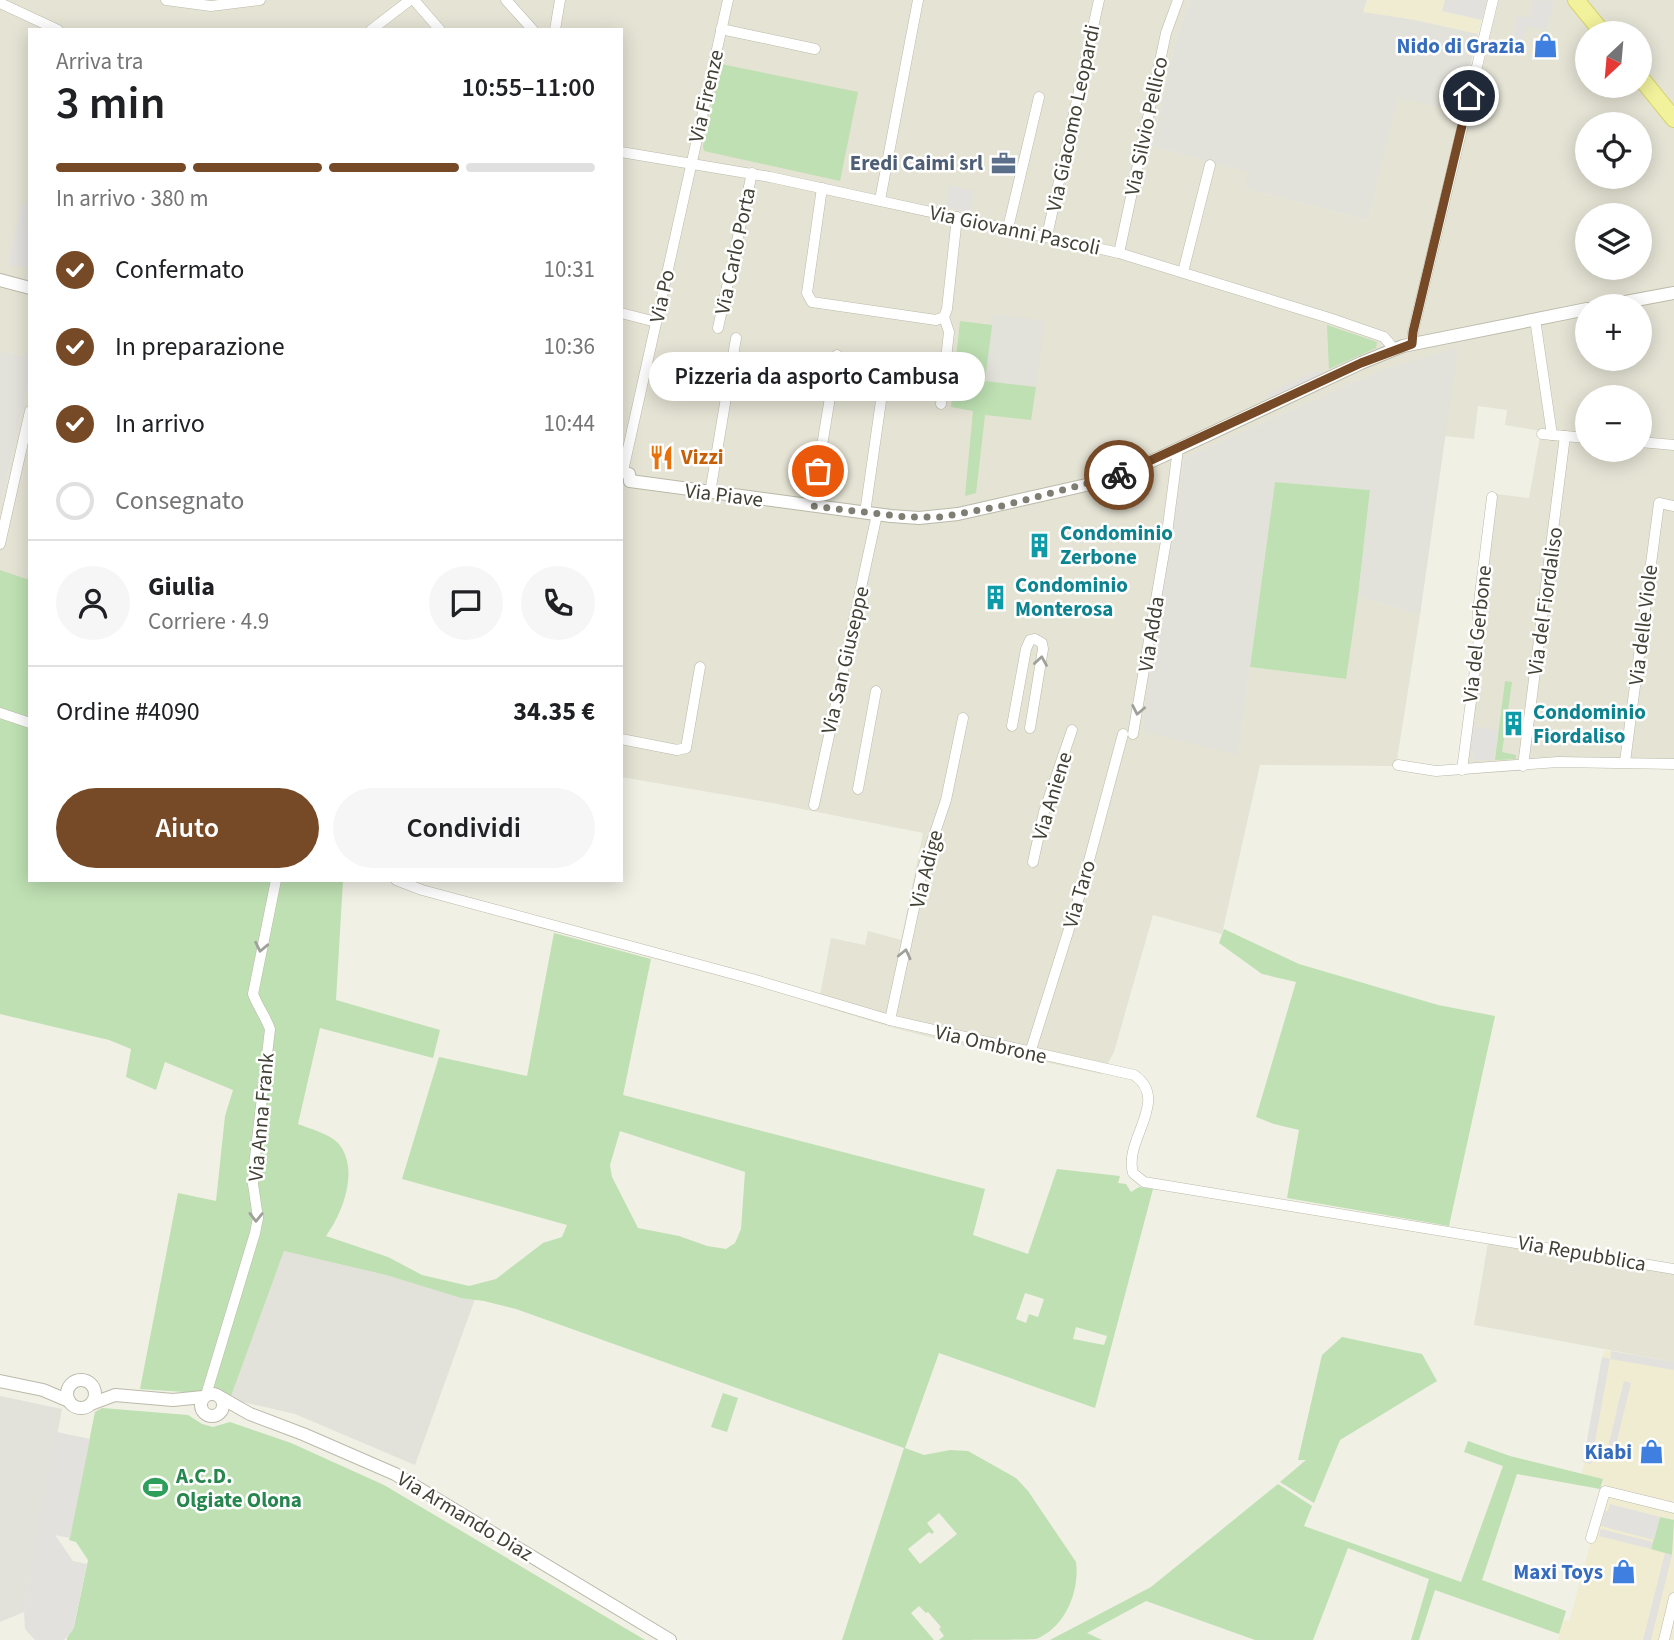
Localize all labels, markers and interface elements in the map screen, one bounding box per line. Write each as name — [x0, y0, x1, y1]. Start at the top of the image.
north arrow — [1575, 21, 1652, 98]
map controls — [1575, 21, 1652, 462]
street label: Via Giacomo Leopardi — [1039, 22, 1107, 214]
place label: Nido di Grazia — [1397, 31, 1525, 61]
shop icon: Nido di Grazia — [1531, 32, 1559, 60]
text: Arriva tra — [56, 45, 143, 78]
street label: Via Firenze — [681, 47, 731, 145]
street label: Via Silvio Pellico — [1117, 54, 1175, 198]
pin — [1439, 66, 1499, 126]
text: 10:55–11:00 — [462, 69, 595, 106]
text: 3 min — [56, 71, 165, 136]
icon: home — [1450, 77, 1488, 115]
button: locate — [1575, 112, 1652, 189]
place label: Eredi Caimi srl — [850, 148, 983, 178]
office icon: Eredi Caimi srl — [989, 149, 1017, 177]
text: In arrivo · 380 m — [56, 182, 208, 215]
street label: Via Carlo Porta — [707, 185, 763, 317]
street label: Via Giovanni Pascoli — [927, 197, 1103, 263]
button: layers — [1575, 203, 1652, 280]
icon: check — [56, 251, 94, 289]
text: Confermato — [115, 251, 244, 288]
text: 10:31 — [544, 253, 595, 286]
street label: Via Po — [642, 267, 682, 325]
button: + — [1575, 294, 1652, 371]
icon: check — [56, 328, 94, 366]
text: In preparazione — [115, 328, 285, 365]
text: 10:36 — [544, 330, 595, 363]
callout: Pizzeria da asporto Cambusa — [650, 352, 986, 401]
text: Pizzeria da asporto Cambusa — [675, 360, 959, 393]
button: − — [1575, 385, 1652, 462]
icon: check — [56, 405, 94, 443]
text: In arrivo — [115, 405, 205, 442]
text: 10:44 — [544, 407, 595, 440]
courier — [1084, 440, 1154, 510]
pin — [788, 441, 848, 501]
place label: Vizzi — [680, 442, 724, 472]
restaurant icon: Vizzi — [647, 443, 675, 471]
icon: bag — [799, 452, 837, 490]
icon: bike — [1100, 456, 1138, 494]
street label: Via Piave — [683, 475, 765, 515]
text: Consegnato — [115, 482, 244, 519]
place label: Condominio Zerbone — [1060, 518, 1173, 572]
street label: Via del Fiordaliso — [1520, 525, 1570, 677]
building icon: Condominio Zerbone — [1026, 531, 1054, 559]
street label: Via delle Viole — [1621, 563, 1665, 687]
street label: Via del Gerbone — [1455, 564, 1499, 704]
button: person — [56, 566, 130, 640]
button: chat — [429, 566, 503, 640]
button: phone — [521, 566, 595, 640]
text: Giulia — [148, 568, 215, 605]
place label: Condominio Monterosa — [1015, 570, 1128, 624]
street label: Via San Giuseppe — [813, 583, 877, 737]
building icon: Condominio Monterosa — [981, 583, 1009, 611]
street label: Via Adda — [1130, 594, 1172, 674]
text: Corriere · 4.9 — [148, 605, 269, 638]
one-way arrow — [1033, 655, 1048, 667]
text: Ordine #4090 — [56, 693, 200, 730]
text: 34.35 € — [513, 693, 595, 730]
place label: Condominio Fiordaliso — [1533, 697, 1646, 751]
one-way arrow — [1132, 704, 1147, 716]
building icon: Condominio Fiordaliso — [1499, 710, 1527, 738]
street label: Via Aniene — [1024, 748, 1080, 844]
button: Aiuto — [56, 788, 319, 868]
button: Condividi — [333, 788, 595, 868]
street label: Via Adige — [902, 827, 950, 911]
street label: Via Taro — [1055, 856, 1103, 932]
one-way arrow — [255, 941, 270, 953]
one-way arrow — [897, 948, 912, 960]
street label: Via Ombrone — [932, 1017, 1050, 1071]
street label: Via Anna Frank — [240, 1051, 282, 1183]
one-way arrow — [248, 1212, 264, 1223]
street label: Via Repubblica — [1516, 1227, 1648, 1279]
place label: Kiabi — [1584, 1437, 1632, 1467]
shop icon: Kiabi — [1638, 1438, 1666, 1466]
place label: A.C.D. Olgiate Olona — [175, 1461, 302, 1515]
street label: Via Armando Diaz — [391, 1464, 539, 1568]
sports icon: A.C.D. Olgiate Olona — [142, 1474, 170, 1502]
place label: Maxi Toys — [1513, 1557, 1603, 1587]
shop icon: Maxi Toys — [1609, 1558, 1637, 1586]

